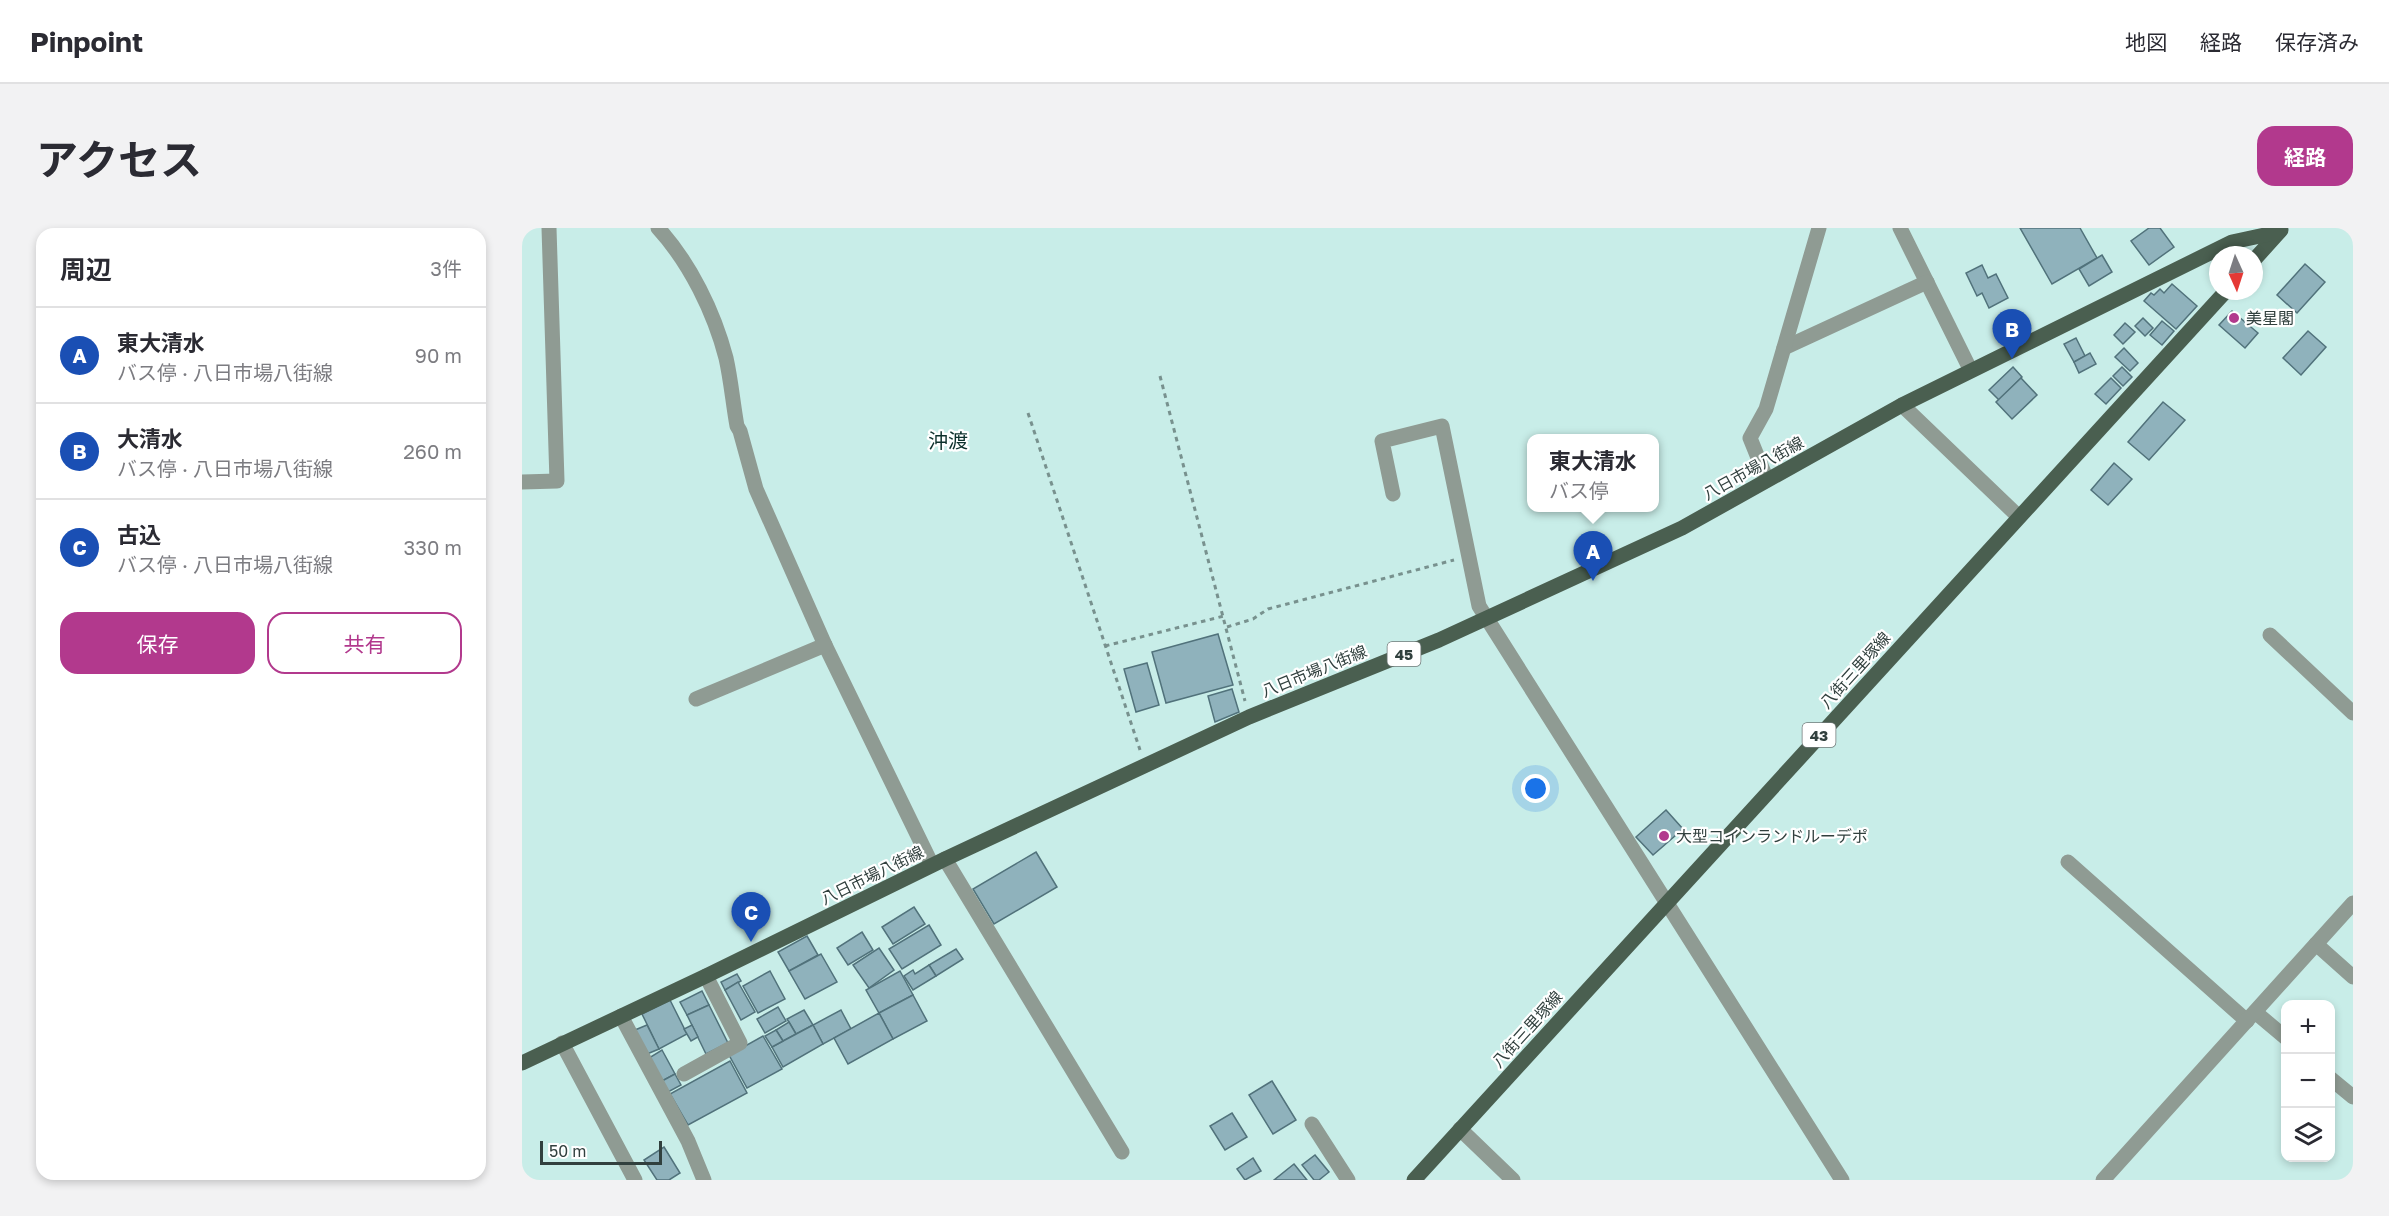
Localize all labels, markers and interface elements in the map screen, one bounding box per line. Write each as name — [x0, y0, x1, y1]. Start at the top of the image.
text: Pinpoint — [30, 25, 143, 58]
text: 地図 — [2125, 29, 2167, 55]
text: 経路 — [2200, 29, 2242, 55]
text: 保存済み — [2275, 29, 2359, 55]
button: 経路 — [2257, 126, 2353, 186]
text: アクセス — [36, 134, 202, 184]
north arrow — [2209, 246, 2263, 300]
text: 周辺 — [60, 254, 112, 285]
text: 3件 — [430, 256, 462, 280]
place label: 美星閣 — [2246, 308, 2294, 328]
pin: B — [1992, 310, 2032, 359]
marker: 美星閣 — [2227, 311, 2241, 325]
text: 東大清水 — [117, 329, 205, 356]
text: A — [72, 343, 87, 367]
text: 90 m — [415, 343, 462, 367]
text: バス停 · 八日市場八街線 — [117, 360, 333, 384]
text: 大清水 — [117, 425, 183, 452]
district label: 沖渡 — [928, 428, 968, 452]
street label: 八日市場八街線 — [1699, 432, 1807, 504]
popup — [1527, 434, 1659, 512]
text: B — [72, 439, 87, 463]
text: 260 m — [403, 439, 462, 463]
text: 東大清水 — [1549, 447, 1637, 474]
text: バス停 · 八日市場八街線 — [117, 456, 333, 480]
text: バス停 — [1549, 478, 1609, 502]
text: 古込 — [117, 521, 161, 548]
pin: A — [1574, 532, 1612, 581]
text: C — [72, 535, 87, 559]
text: 330 m — [404, 535, 462, 559]
text: バス停 · 八日市場八街線 — [117, 552, 333, 576]
button: 保存 — [60, 612, 255, 674]
button: 共有 — [267, 612, 462, 674]
street label: 八街三里塚線 — [1815, 628, 1895, 712]
street label: 八日市場八街線 — [1258, 641, 1370, 701]
road number: 45 — [1388, 642, 1420, 666]
road number: 43 — [1802, 723, 1836, 747]
your location — [1521, 774, 1550, 803]
place label: 大型コインランドルーデポ — [1676, 826, 1868, 846]
marker: 大型コインランドルーデポ — [1657, 829, 1671, 843]
street label: 八日市場八街線 — [817, 841, 927, 909]
pin: C — [732, 892, 770, 942]
street label: 八街三里塚線 — [1487, 987, 1567, 1071]
map controls — [2281, 1000, 2335, 1162]
button: + — [2281, 1000, 2335, 1054]
button: − — [2281, 1054, 2335, 1108]
button: layers — [2281, 1108, 2335, 1162]
scale bar — [540, 1138, 662, 1166]
text: 50 m — [549, 1141, 586, 1161]

